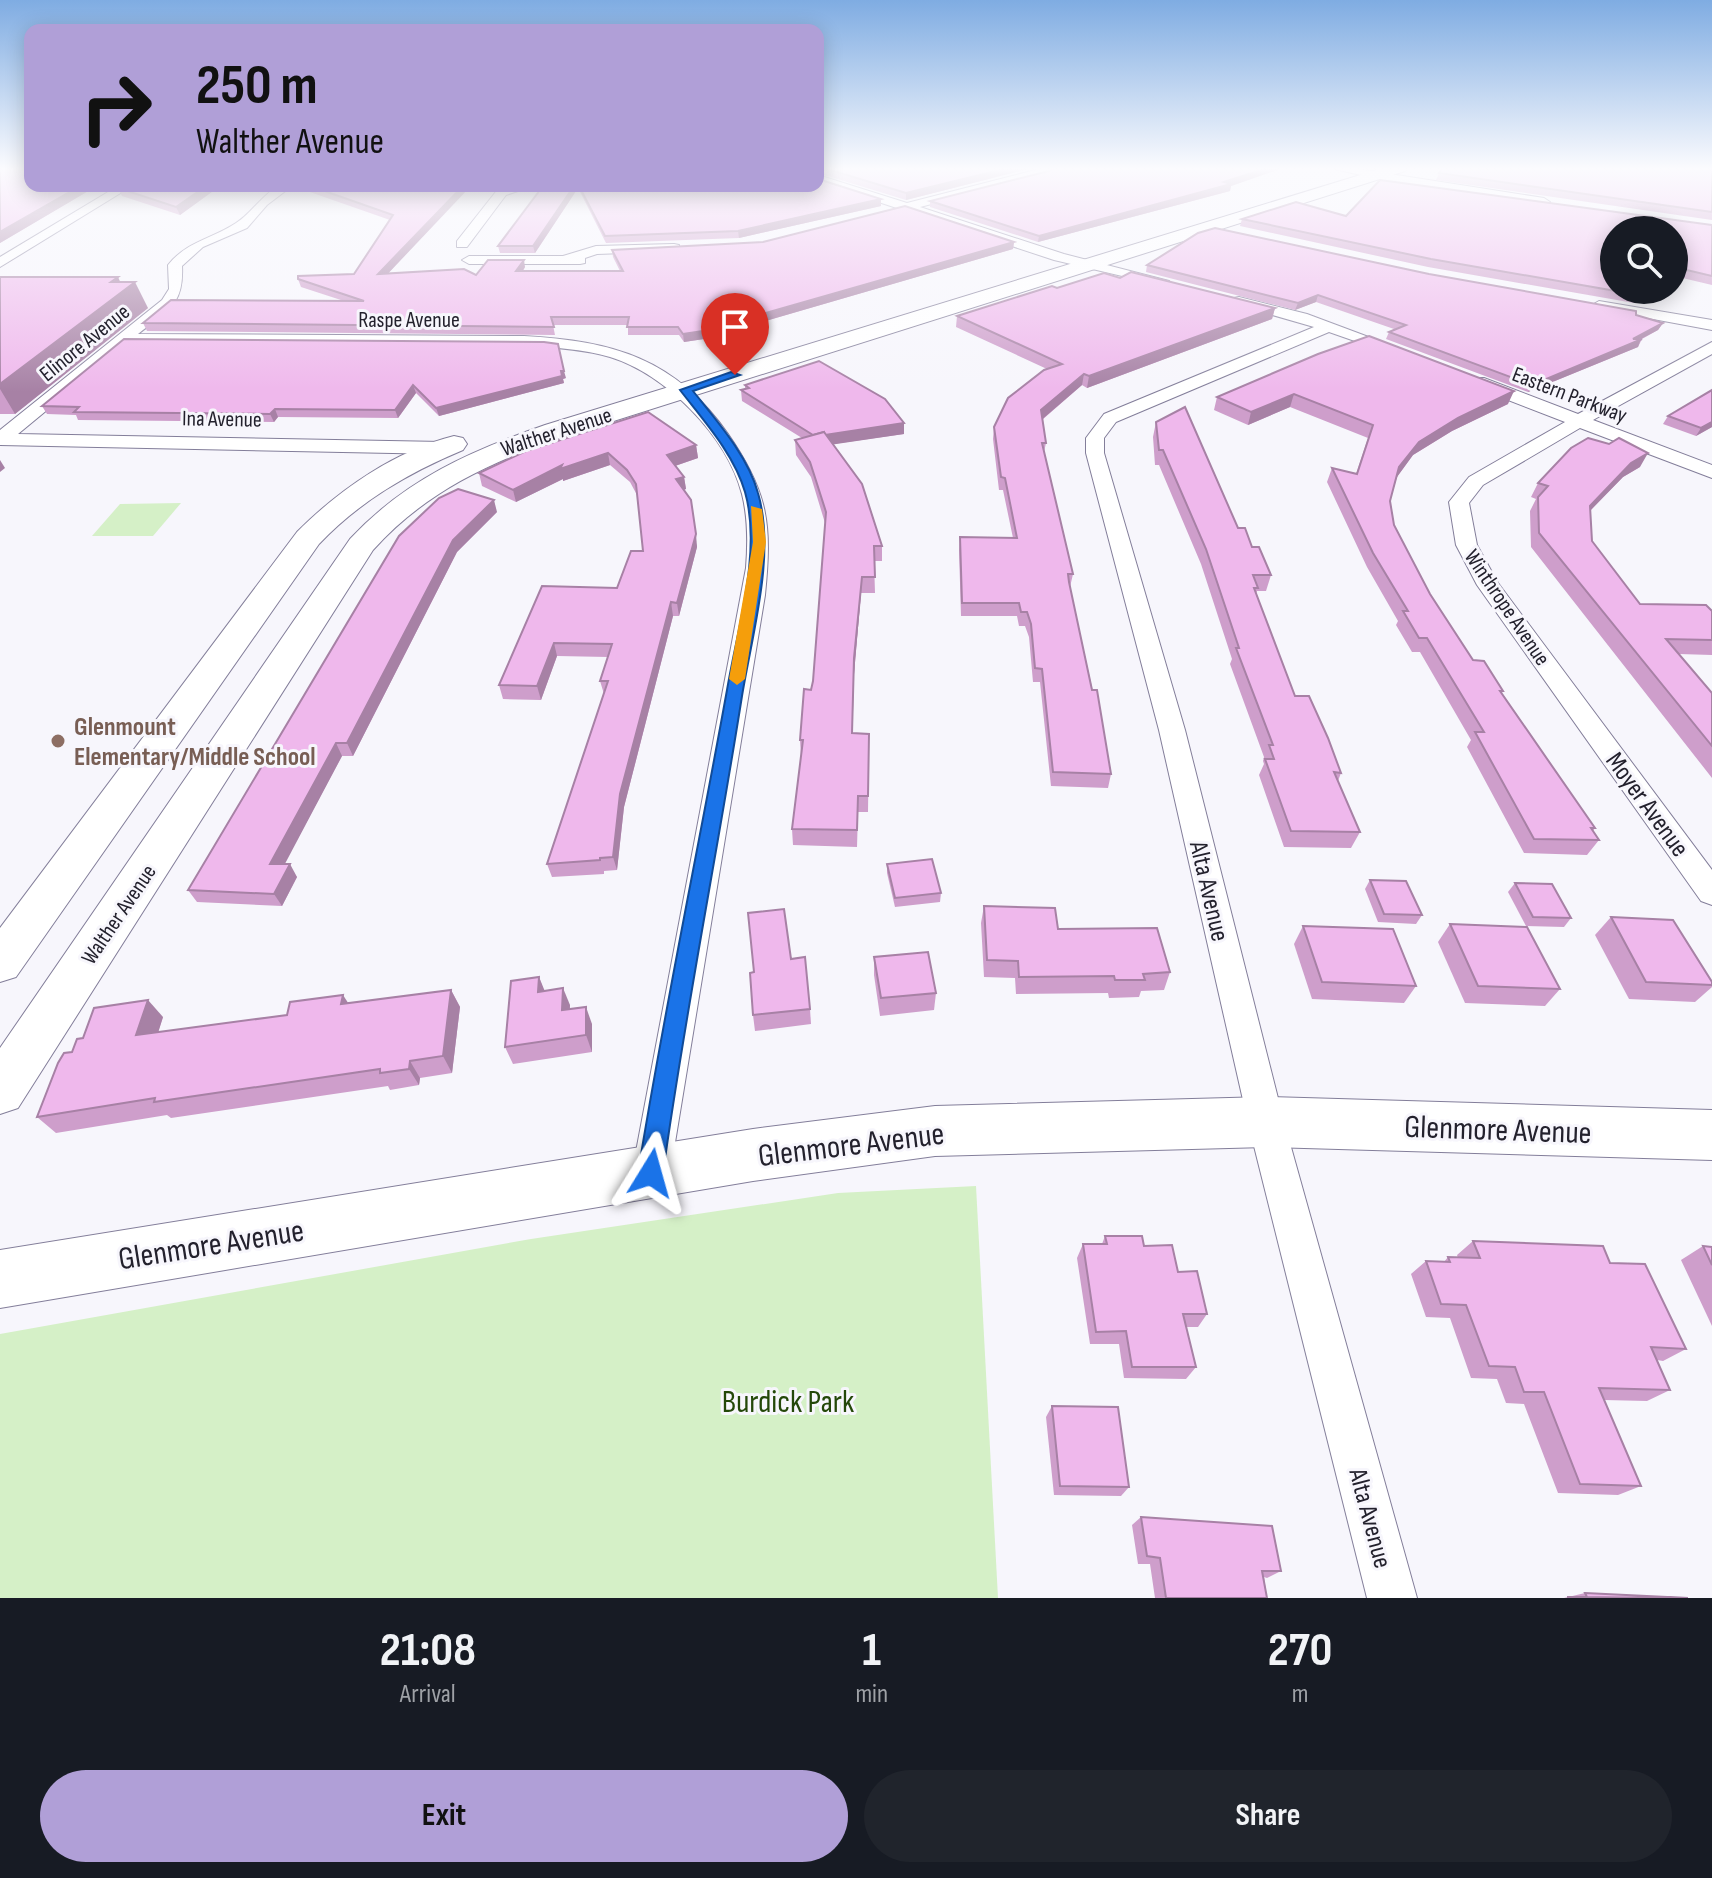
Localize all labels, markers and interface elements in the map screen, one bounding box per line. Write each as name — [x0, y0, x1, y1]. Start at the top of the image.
text: 250 m — [196, 53, 318, 120]
icon: right — [64, 56, 168, 160]
text: Walther Avenue — [196, 121, 384, 164]
map controls — [1600, 216, 1688, 304]
button: search — [1600, 216, 1688, 304]
pin — [701, 293, 769, 375]
street label: Elinore Avenue — [34, 299, 136, 388]
icon: arrive — [713, 305, 757, 349]
street label: Raspe Avenue — [358, 307, 460, 334]
street label: Eastern Parkway — [1508, 361, 1631, 430]
street label: Walther Avenue — [498, 402, 615, 463]
street label: Ina Avenue — [182, 405, 262, 434]
street label: Winthrope Avenue — [1458, 545, 1556, 671]
place label: Glenmount Elementary/Middle School — [74, 712, 316, 773]
marker: Glenmount Elementary/Middle School — [49, 732, 67, 750]
street label: Moyer Avenue — [1599, 747, 1695, 863]
street label: Alta Avenue — [1182, 837, 1235, 944]
street label: Walther Avenue — [76, 860, 163, 970]
street label: Glenmore Avenue — [1404, 1108, 1592, 1153]
street label: Glenmore Avenue — [756, 1115, 946, 1176]
position arrow — [609, 1131, 693, 1215]
street label: Glenmore Avenue — [116, 1212, 307, 1279]
park label: Burdick Park — [722, 1383, 854, 1422]
street label: Alta Avenue — [1341, 1464, 1398, 1572]
text: 21:08 — [380, 1622, 476, 1679]
text: 1 — [862, 1622, 881, 1679]
text: 270 — [1268, 1622, 1332, 1679]
text: Arrival — [400, 1679, 456, 1710]
text: min — [855, 1679, 888, 1710]
text: m — [1292, 1679, 1308, 1710]
button: Exit — [40, 1770, 848, 1862]
button: Share — [864, 1770, 1672, 1862]

